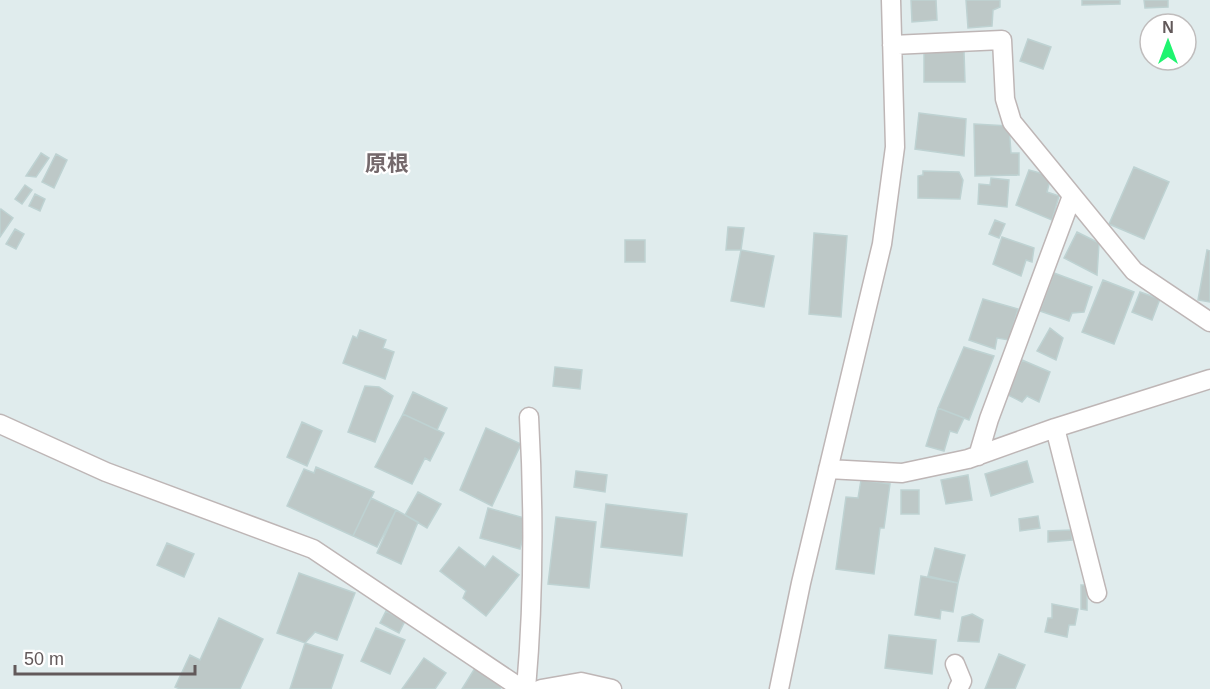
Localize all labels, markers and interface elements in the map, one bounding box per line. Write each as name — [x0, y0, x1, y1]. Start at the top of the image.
north arrow — [1138, 12, 1198, 72]
text: N — [1162, 19, 1174, 36]
district label: 原根 — [365, 151, 409, 176]
scale bar — [15, 638, 195, 676]
text: 50 m — [24, 649, 64, 669]

